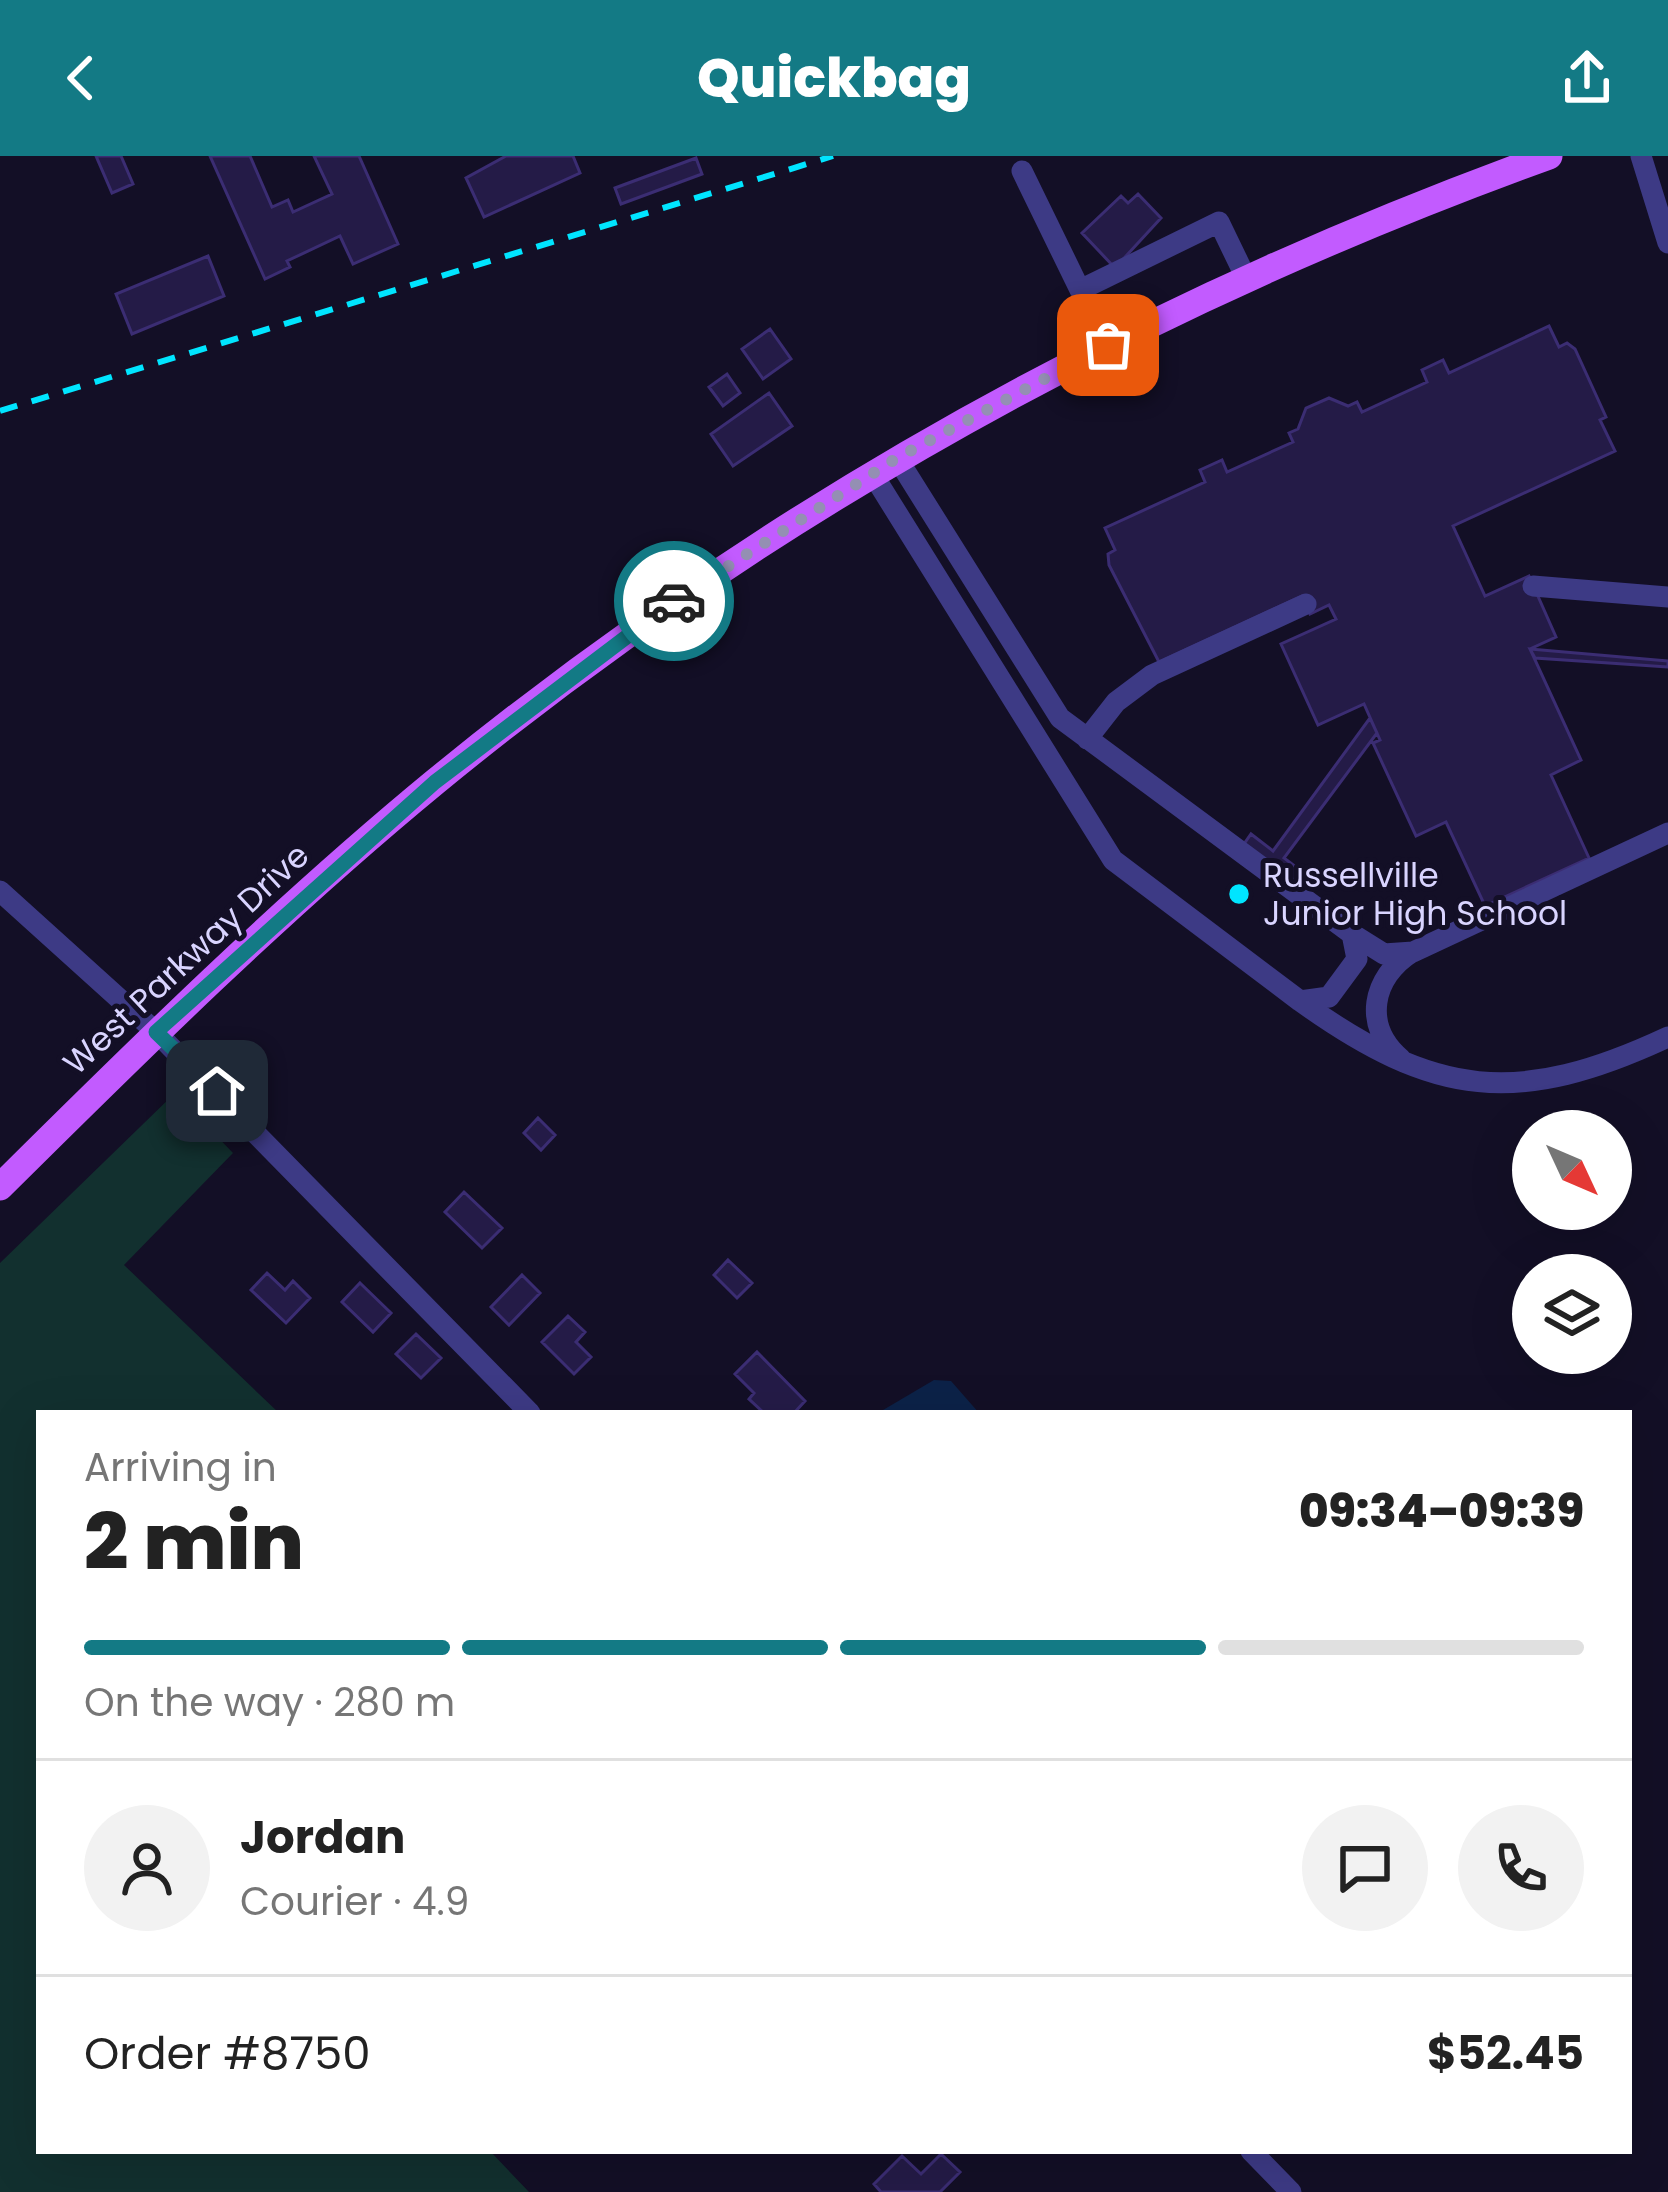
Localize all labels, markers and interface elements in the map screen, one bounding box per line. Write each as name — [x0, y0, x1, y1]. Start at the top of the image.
text: Quickbag — [697, 40, 971, 116]
icon: back — [48, 45, 114, 111]
icon: share — [1554, 45, 1620, 111]
pin — [1057, 294, 1159, 396]
icon: bag — [1075, 312, 1141, 378]
courier — [614, 541, 734, 661]
icon: car — [641, 568, 707, 634]
street label: West Parkway Drive — [53, 832, 319, 1086]
place label: Russellville Junior High School — [1263, 852, 1567, 937]
marker: Russellville Junior High School — [1226, 881, 1252, 907]
pin — [166, 1040, 268, 1142]
icon: home — [184, 1058, 250, 1124]
north arrow — [1512, 1110, 1632, 1230]
map controls — [1512, 1110, 1632, 1374]
button: layers — [1512, 1254, 1632, 1374]
text: Arriving in — [84, 1440, 277, 1495]
text: 09:34–09:39 — [1299, 1480, 1584, 1543]
text: 2 min — [84, 1487, 304, 1596]
text: On the way · 280 m — [84, 1675, 455, 1730]
button: person — [84, 1805, 210, 1931]
button: chat — [1302, 1805, 1428, 1931]
button: phone — [1458, 1805, 1584, 1931]
text: Jordan — [240, 1806, 405, 1869]
text: Courier · 4.9 — [240, 1874, 469, 1929]
text: Order #8750 — [84, 2022, 371, 2085]
text: $52.45 — [1427, 2022, 1584, 2085]

